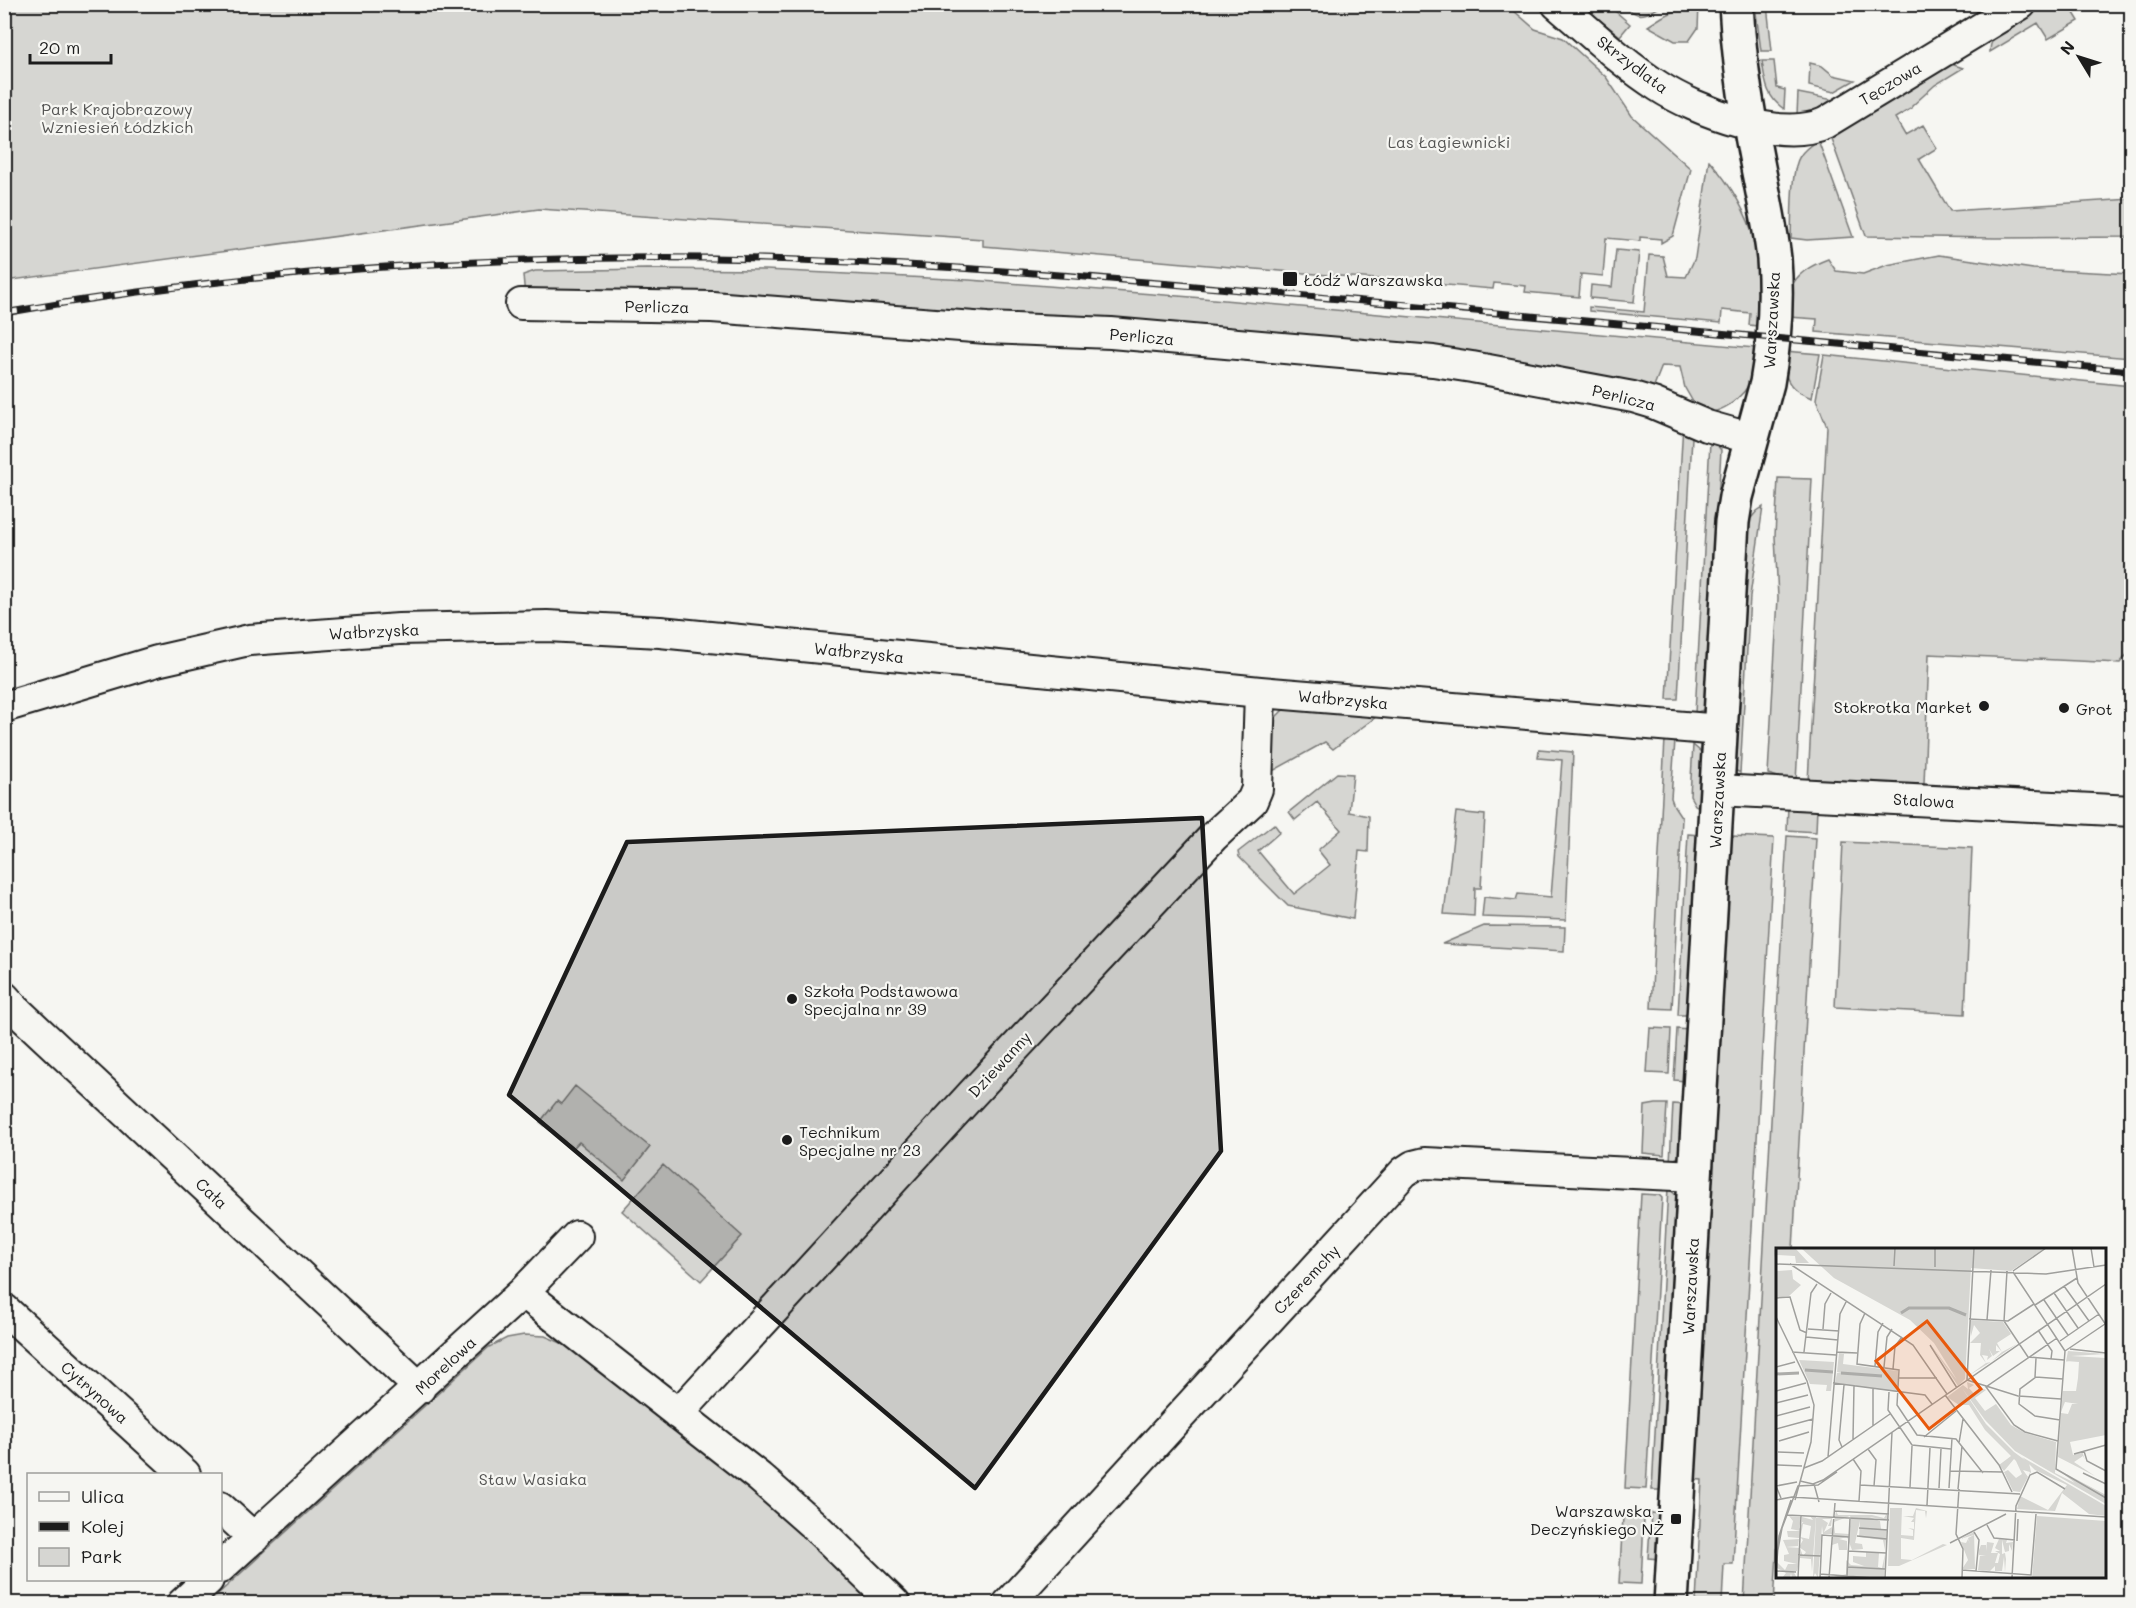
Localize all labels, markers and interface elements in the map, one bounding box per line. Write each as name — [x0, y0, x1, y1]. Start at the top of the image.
scale bar — [30, 27, 111, 65]
north arrow — [2049, 27, 2109, 87]
street label: Skrzydlata — [1593, 30, 1673, 98]
text: 20 m — [39, 35, 80, 59]
text: N — [2055, 36, 2079, 59]
street label: Tęczowa — [1855, 56, 1925, 110]
park label: Park Krajobrazowy Wzniesień Łódzkich — [41, 98, 193, 137]
park label: Las Łagiewnicki — [1388, 131, 1510, 152]
place label: Łódź Warszawska — [1304, 269, 1443, 290]
marker: Łódź Warszawska — [1281, 270, 1299, 288]
street label: Warszawska — [1758, 271, 1784, 369]
street label: Perlicza — [624, 295, 690, 317]
street label: Perlicza — [1109, 323, 1175, 349]
street label: Perlicza — [1590, 379, 1658, 415]
street label: Wałbrzyska — [328, 618, 420, 644]
street label: Wałbrzyska — [813, 637, 905, 667]
street label: Wałbrzyska — [1297, 685, 1389, 713]
place label: Stokrotka Market — [1834, 696, 1972, 717]
place label: Grot — [2076, 698, 2112, 719]
marker: Stokrotka Market — [1977, 699, 1991, 713]
marker: Grot — [2057, 701, 2071, 715]
street label: Warszawska — [1704, 751, 1730, 849]
street label: Stalowa — [1893, 788, 1955, 812]
place label: Szkoła Podstawowa Specjalna nr 39 — [804, 980, 958, 1019]
marker: Szkoła Podstawowa Specjalna nr 39 — [785, 992, 799, 1006]
street label: Dziewanny — [963, 1026, 1035, 1102]
place label: Technikum Specjalne nr 23 — [799, 1121, 921, 1160]
marker: Technikum Specjalne nr 23 — [780, 1133, 794, 1147]
street label: Cała — [192, 1173, 232, 1213]
street label: Warszawska — [1677, 1237, 1703, 1335]
street label: Czeremchy — [1268, 1240, 1344, 1318]
inset map — [1776, 1248, 2106, 1578]
street label: Morelowa — [410, 1331, 480, 1399]
street label: Cytrynowa — [57, 1356, 133, 1428]
park label: Staw Wasiaka — [479, 1468, 587, 1489]
legend — [27, 1473, 222, 1581]
text: Ulica — [81, 1484, 125, 1508]
place label: Warszawska - Deczyńskiego NŻ — [1530, 1500, 1664, 1539]
marker: Warszawska - Deczyńskiego NŻ — [1669, 1512, 1683, 1526]
text: Kolej — [81, 1514, 124, 1538]
text: Park — [81, 1544, 122, 1568]

